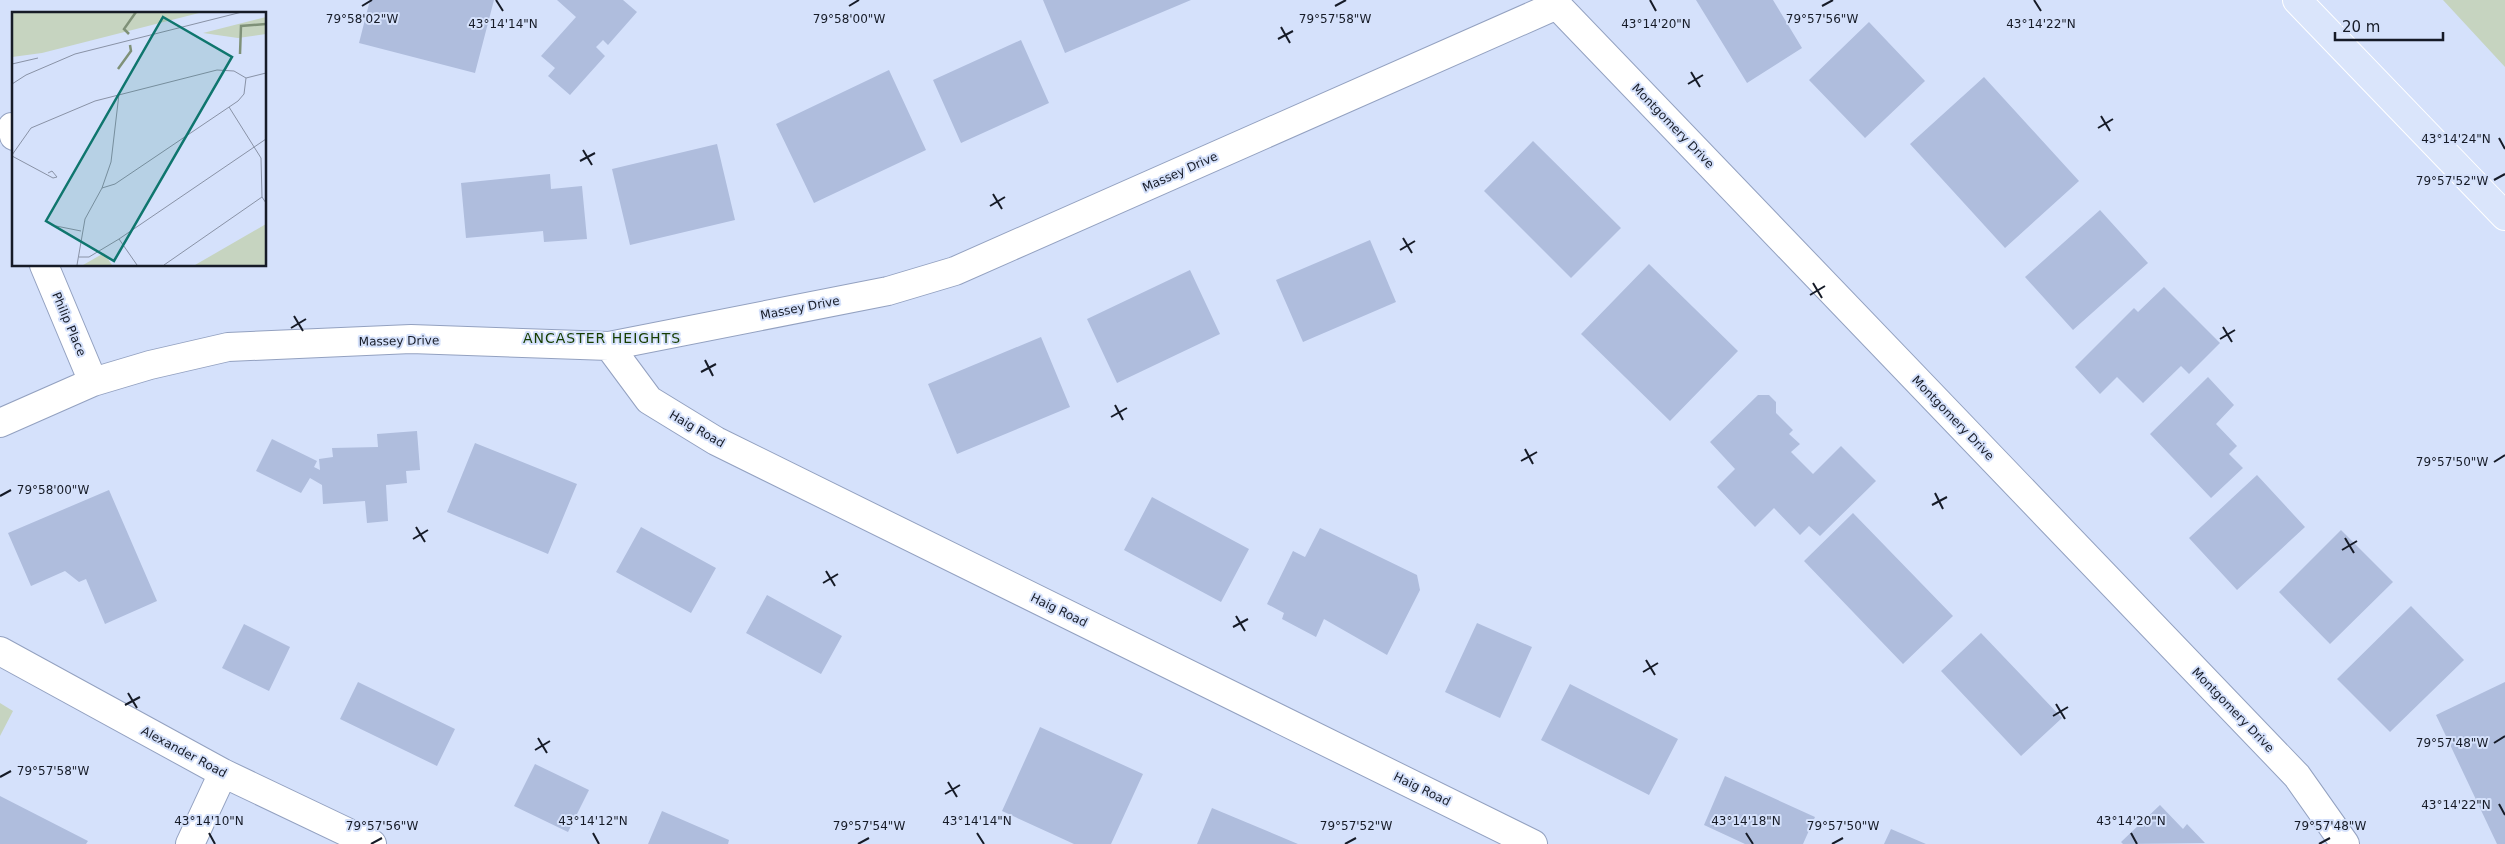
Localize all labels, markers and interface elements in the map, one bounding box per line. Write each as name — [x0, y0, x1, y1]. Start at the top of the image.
scale bar — [2335, 10, 2442, 42]
inset map — [12, 12, 266, 266]
text: 79°58'02"W — [326, 12, 398, 26]
text: 79°58'00"W — [813, 12, 885, 26]
text: 79°57'58"W — [1299, 12, 1371, 26]
text: 79°57'56"W — [1786, 12, 1858, 26]
text: 43°14'14"N — [468, 17, 538, 31]
text: 43°14'20"N — [1621, 17, 1691, 31]
text: 43°14'22"N — [2006, 17, 2076, 31]
text: 20 m — [2342, 18, 2380, 36]
street label: Montgomery Drive — [1629, 81, 1717, 171]
text: 43°14'24"N — [2421, 132, 2491, 146]
street label: Massey Drive — [1140, 149, 1220, 195]
text: 79°57'52"W — [2416, 174, 2488, 188]
street label: Philip Place — [49, 290, 89, 358]
street label: Massey Drive — [759, 293, 841, 323]
district label: ANCASTER HEIGHTS — [523, 330, 681, 346]
street label: Massey Drive — [359, 333, 439, 349]
street label: Montgomery Drive — [1909, 373, 1997, 463]
street label: Haig Road — [667, 408, 727, 450]
text: 79°57'50"W — [2416, 455, 2488, 469]
text: 79°58'00"W — [17, 483, 89, 497]
street label: Haig Road — [1028, 590, 1090, 630]
street label: Montgomery Drive — [2189, 665, 2277, 755]
street label: Alexander Road — [139, 724, 229, 780]
text: 79°57'48"W — [2416, 736, 2488, 750]
text: 79°57'58"W — [17, 764, 89, 778]
street label: Haig Road — [1391, 769, 1453, 809]
text: 43°14'22"N — [2421, 798, 2491, 812]
text: 43°14'10"N — [174, 814, 244, 828]
text: 43°14'12"N — [558, 814, 628, 828]
text: 43°14'14"N — [942, 814, 1012, 828]
text: 43°14'18"N — [1711, 814, 1781, 828]
text: 43°14'20"N — [2096, 814, 2166, 828]
text: 79°57'56"W — [346, 819, 418, 833]
text: 79°57'54"W — [833, 819, 905, 833]
text: 79°57'52"W — [1320, 819, 1392, 833]
text: 79°57'50"W — [1807, 819, 1879, 833]
text: 79°57'48"W — [2294, 819, 2366, 833]

